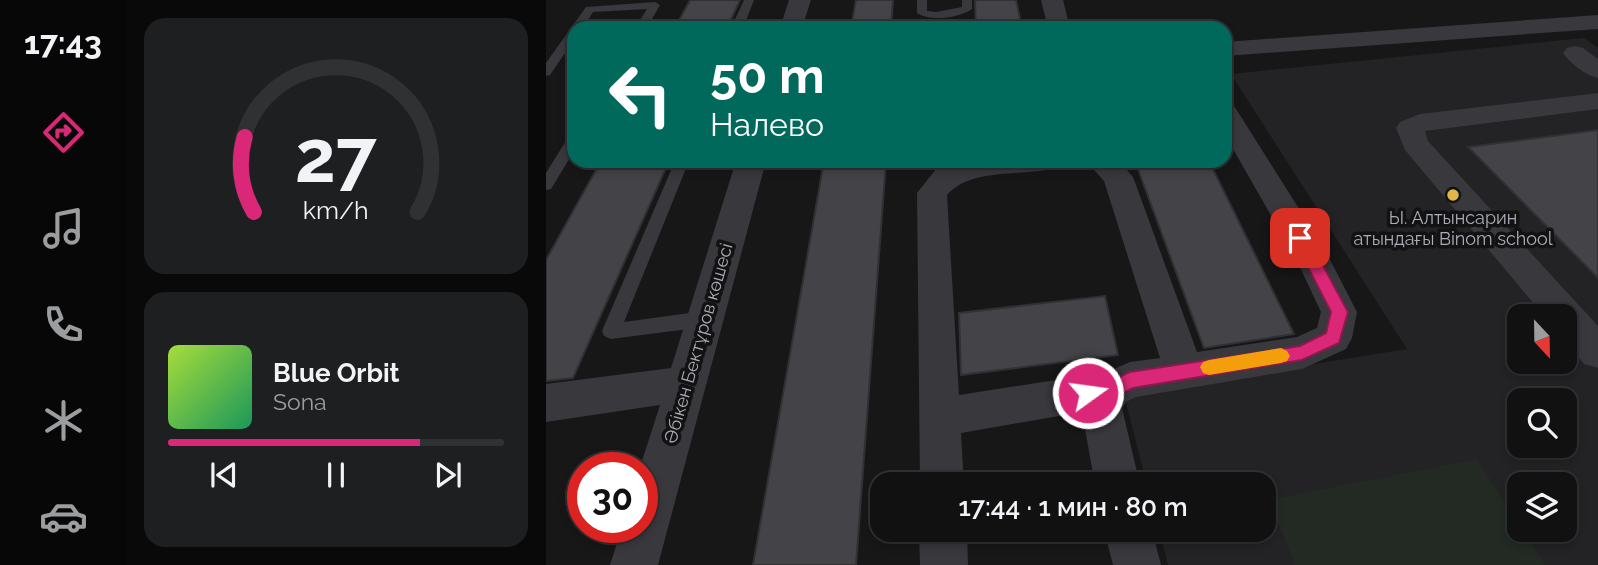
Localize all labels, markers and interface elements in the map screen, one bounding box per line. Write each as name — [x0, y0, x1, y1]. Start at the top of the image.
text: 17:43 — [24, 24, 102, 61]
text: 50 m — [710, 47, 825, 104]
icon: left — [595, 49, 686, 140]
text: Налево — [710, 106, 824, 143]
icon: directions — [39, 108, 88, 157]
text: 27 — [295, 114, 377, 199]
marker: Ы. Алтынсарин атындағы Binom school — [1445, 187, 1461, 203]
text: km/h — [303, 195, 369, 225]
icon: music — [39, 204, 88, 253]
place label: Ы. Алтынсарин атындағы Binom school — [1353, 207, 1553, 249]
pin — [1270, 208, 1330, 268]
icon: arrive — [1281, 219, 1319, 257]
street label: Әбікен Бектұров көшесі — [659, 241, 737, 445]
icon: phone — [39, 300, 88, 349]
north arrow — [1507, 304, 1577, 374]
map controls — [1507, 304, 1577, 542]
position arrow — [1051, 356, 1125, 430]
text: Blue Orbit — [273, 358, 400, 388]
text: Sona — [273, 388, 327, 415]
button: search — [1507, 388, 1577, 458]
icon: climate — [39, 396, 88, 445]
speed limit sign: 30 — [567, 452, 658, 543]
icon: previous — [205, 456, 243, 494]
icon: pause — [317, 456, 355, 494]
icon: next — [429, 456, 467, 494]
button: layers — [1507, 472, 1577, 542]
icon: car — [39, 492, 88, 541]
text: 17:44 · 1 мин · 80 m — [958, 492, 1188, 522]

